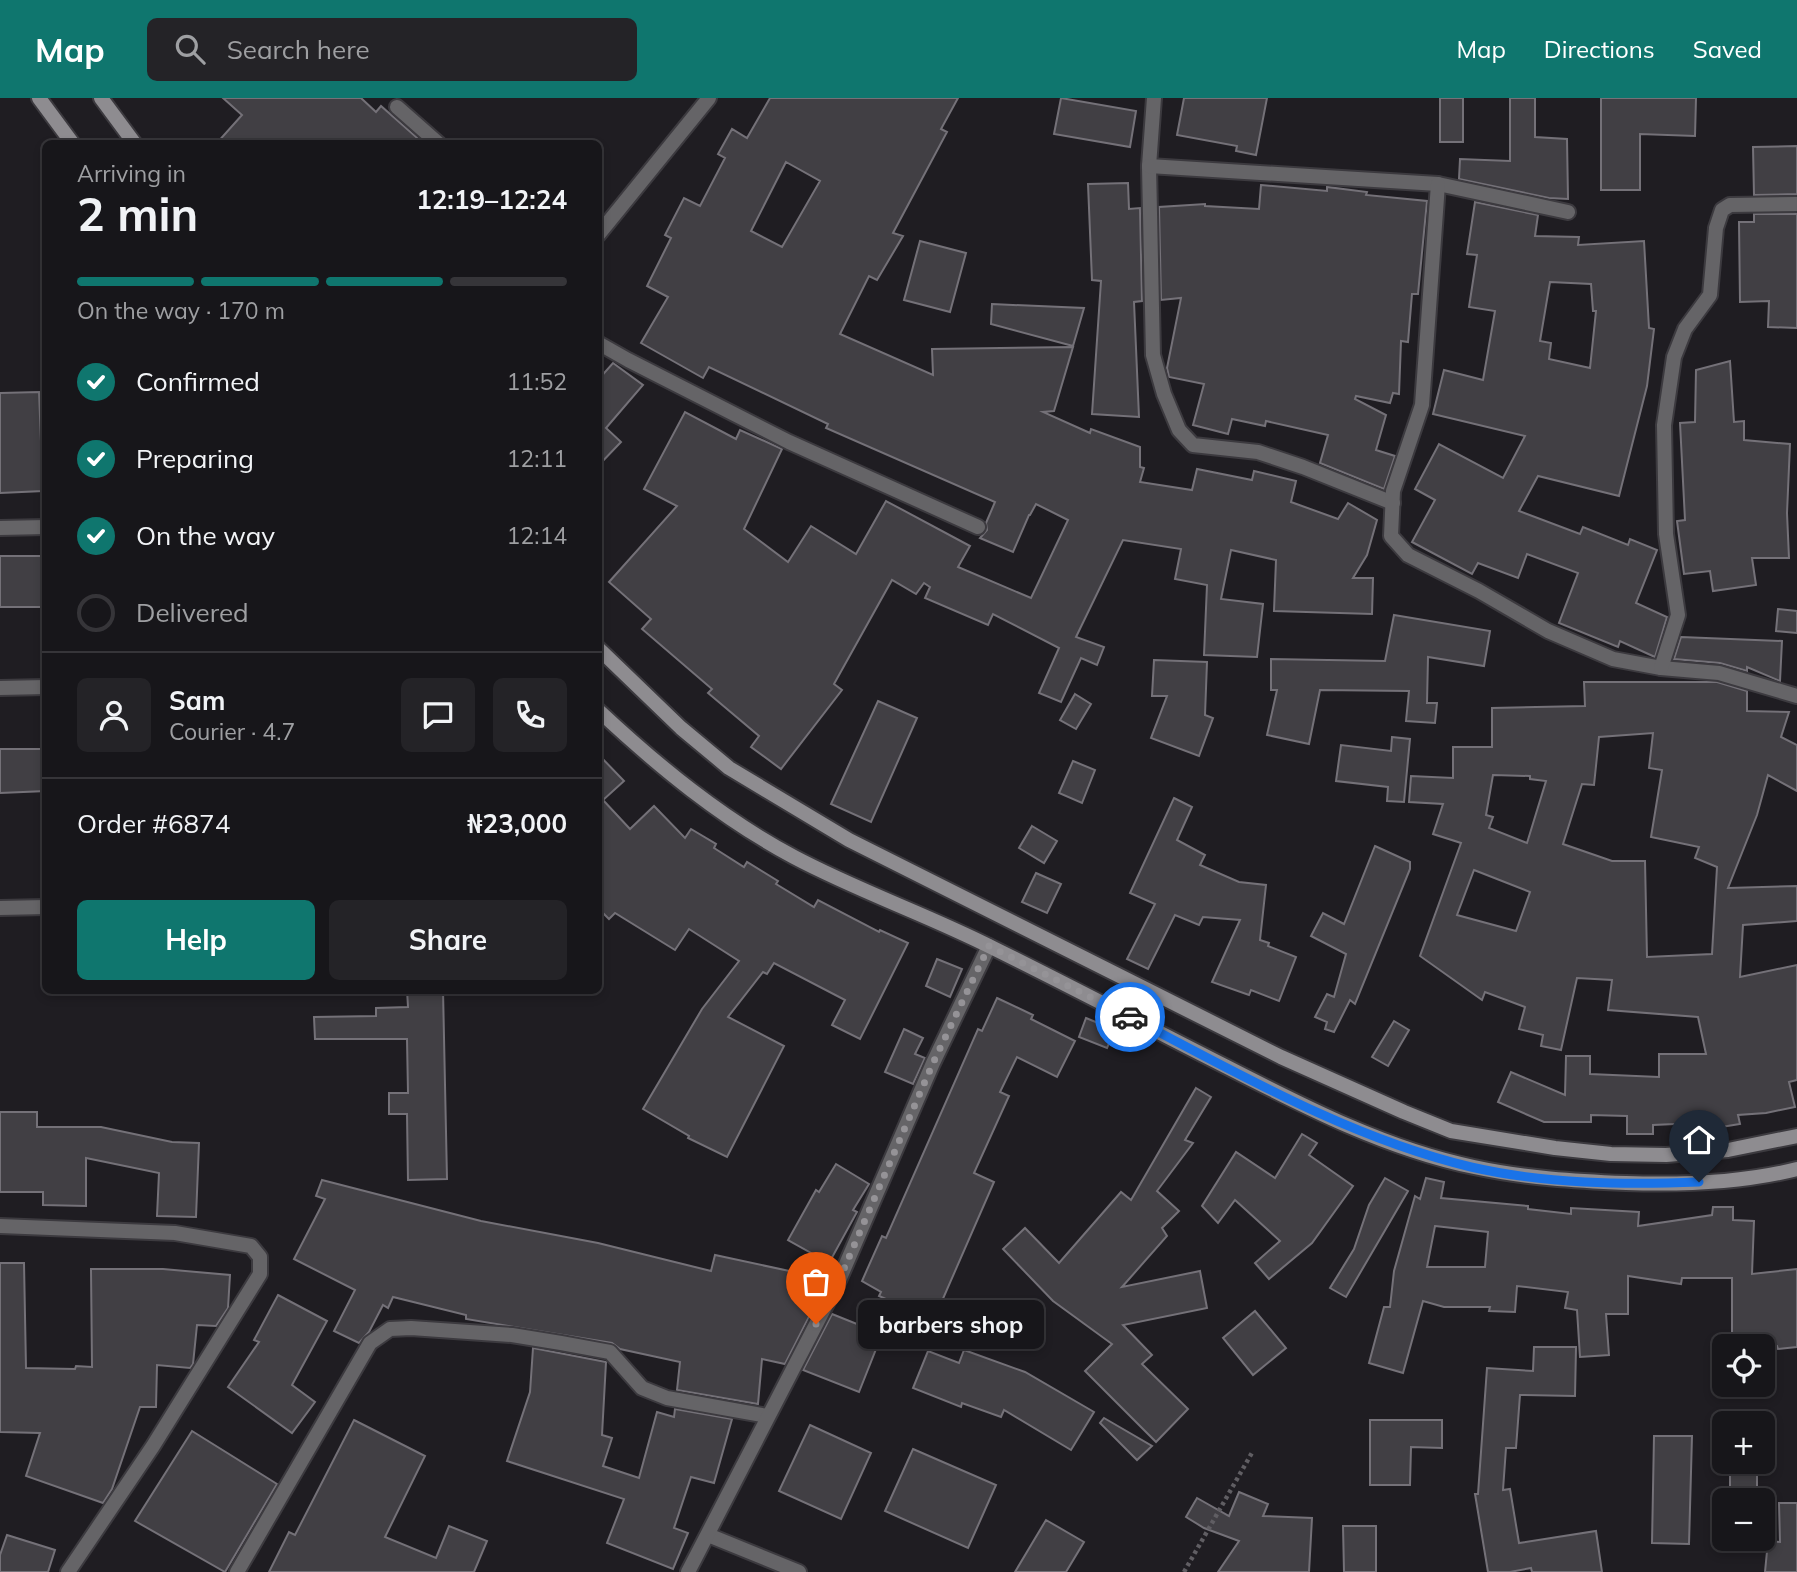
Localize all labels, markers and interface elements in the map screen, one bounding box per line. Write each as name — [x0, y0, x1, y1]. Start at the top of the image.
search box — [147, 18, 637, 81]
text: Map — [35, 29, 105, 70]
icon: search — [171, 30, 209, 68]
text: Search here — [227, 33, 370, 66]
text: Map — [1456, 34, 1506, 64]
text: Directions — [1544, 34, 1655, 64]
text: Saved — [1693, 34, 1762, 64]
text: Arriving in — [77, 159, 186, 188]
text: 12:19–12:24 — [416, 183, 567, 216]
text: 2 min — [77, 185, 198, 243]
text: On the way · 170 m — [77, 296, 285, 325]
icon: check — [77, 363, 115, 401]
text: Confirmed — [136, 365, 260, 398]
text: 11:52 — [507, 367, 567, 396]
icon: check — [77, 440, 115, 478]
text: Preparing — [136, 442, 254, 475]
text: 12:11 — [507, 444, 567, 473]
icon: check — [77, 517, 115, 555]
text: On the way — [136, 519, 275, 552]
text: 12:14 — [507, 521, 567, 550]
text: Delivered — [136, 596, 249, 629]
button: person — [77, 678, 151, 752]
button: chat — [401, 678, 475, 752]
button: phone — [493, 678, 567, 752]
text: Sam — [169, 684, 225, 717]
text: Courier · 4.7 — [169, 717, 295, 746]
text: Order #6874 — [77, 807, 230, 840]
text: ₦23,000 — [467, 807, 567, 840]
button: Help — [77, 900, 315, 980]
button: Share — [329, 900, 567, 980]
courier — [1095, 982, 1165, 1052]
icon: car — [1111, 998, 1149, 1036]
pin — [1669, 1110, 1729, 1182]
icon: home — [1680, 1121, 1718, 1159]
pin — [786, 1252, 846, 1324]
icon: bag — [797, 1263, 835, 1301]
callout: barbers shop — [858, 1300, 1044, 1348]
text: barbers shop — [879, 1310, 1023, 1339]
map controls — [1712, 1334, 1775, 1551]
button: locate — [1712, 1334, 1775, 1397]
button: + — [1712, 1411, 1775, 1474]
button: − — [1712, 1488, 1775, 1551]

